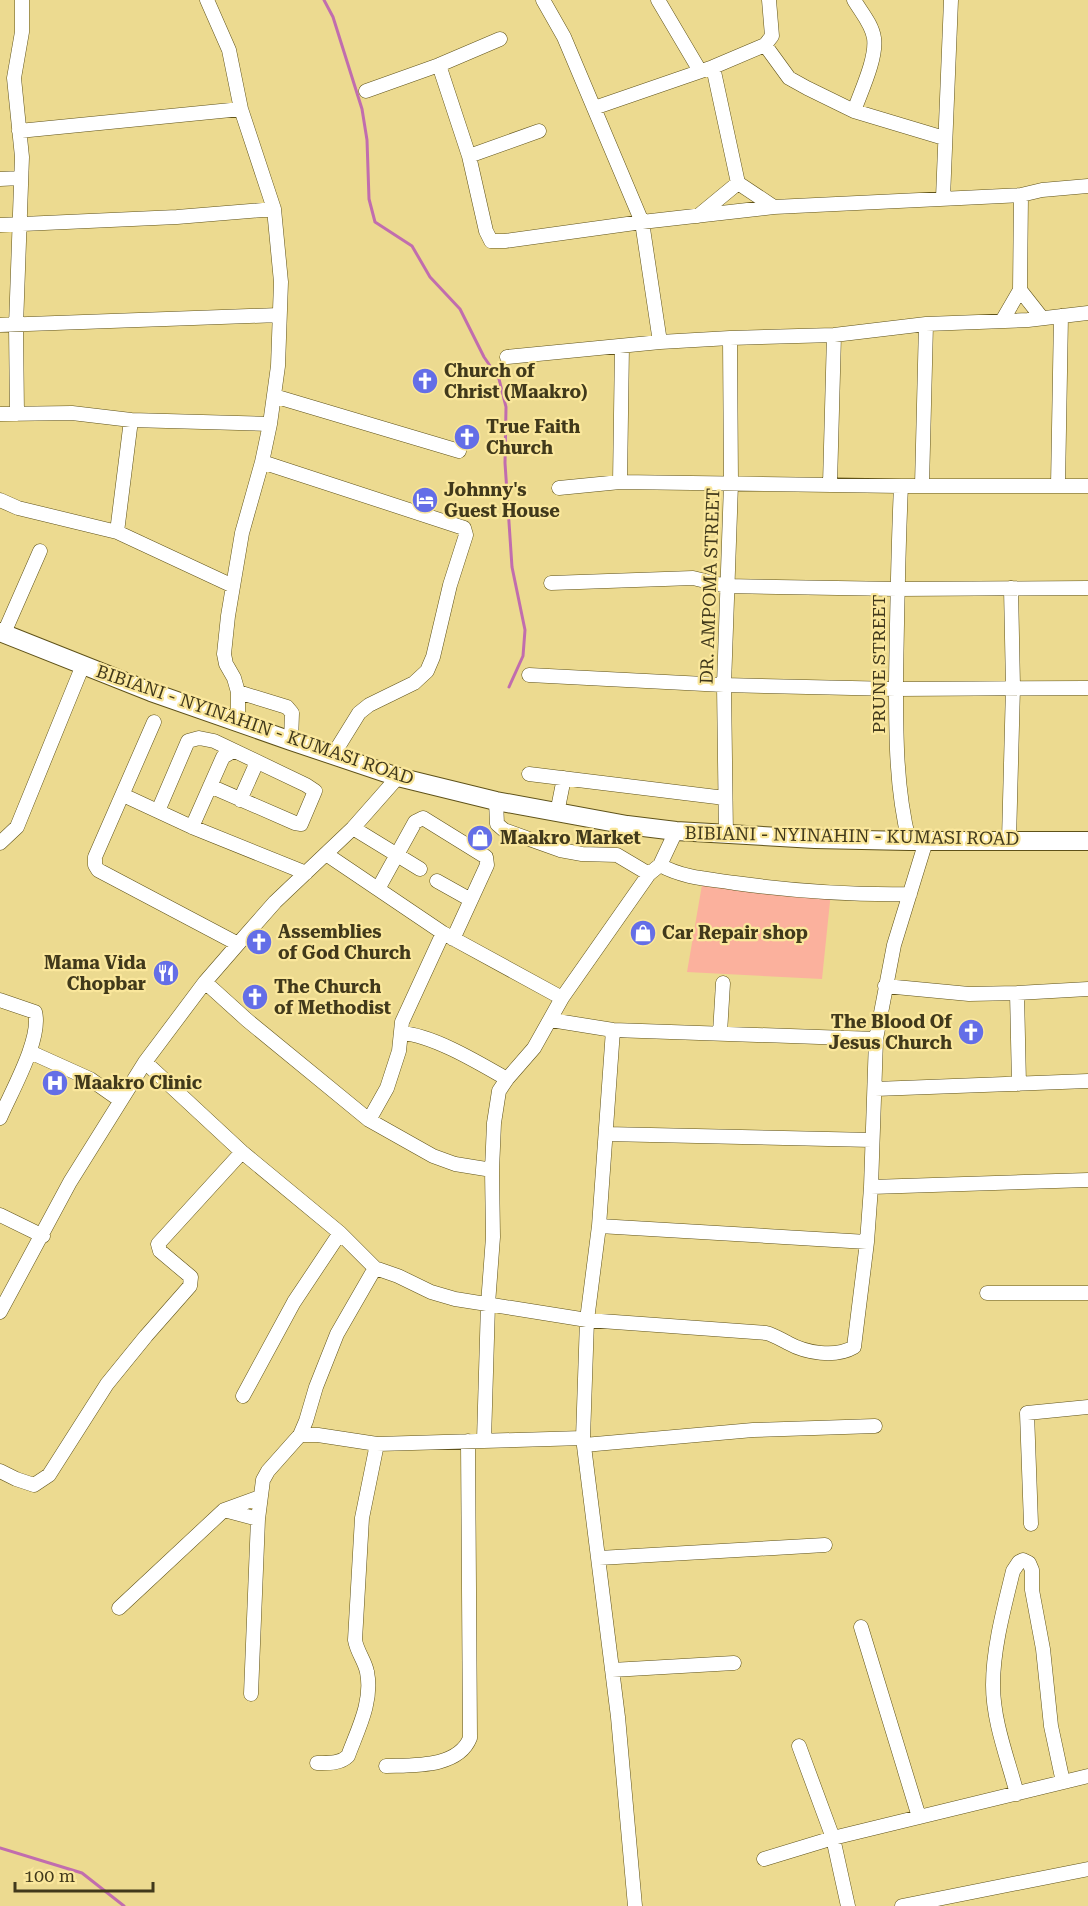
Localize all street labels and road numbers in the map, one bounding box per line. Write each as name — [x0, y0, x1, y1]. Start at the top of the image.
street label: DR. AMPOMA STREET — [696, 488, 723, 684]
street label: PRUNE STREET — [868, 594, 889, 734]
street label: BIBIANI - NYINAHIN - KUMASI ROAD — [94, 660, 417, 789]
street label: BIBIANI - NYINAHIN - KUMASI ROAD — [685, 822, 1020, 849]

